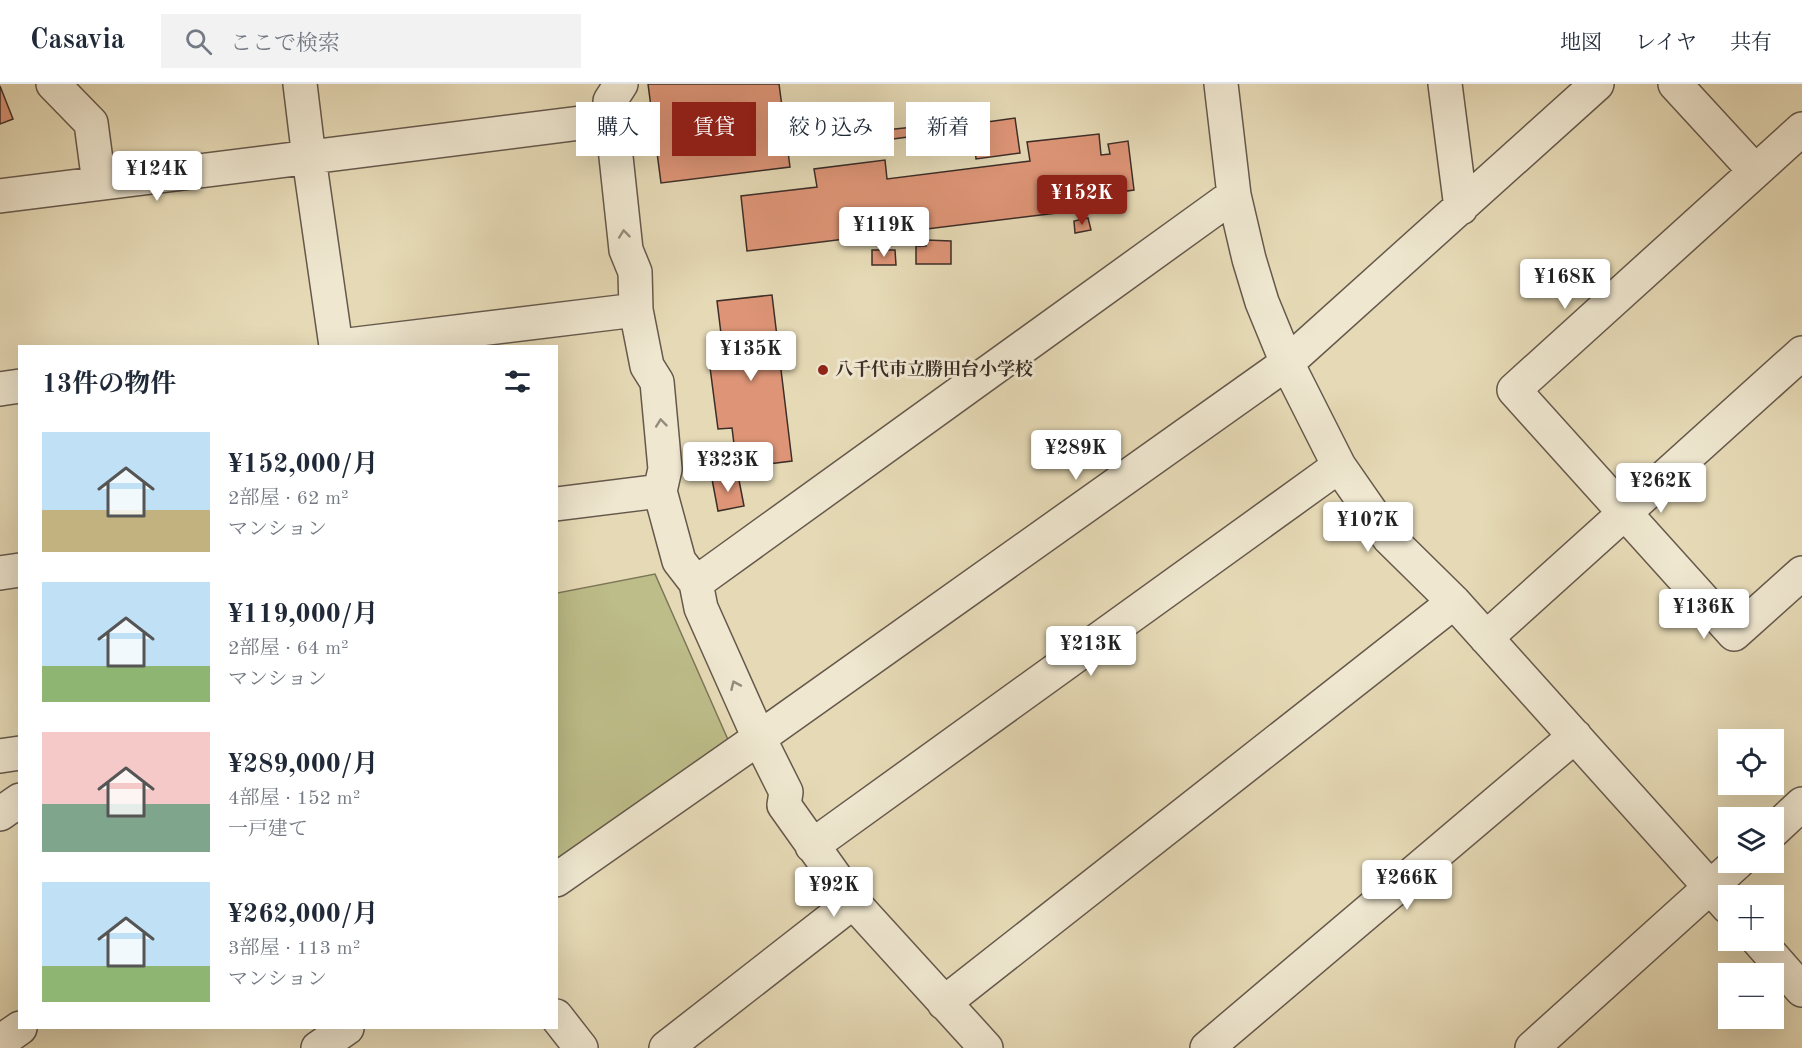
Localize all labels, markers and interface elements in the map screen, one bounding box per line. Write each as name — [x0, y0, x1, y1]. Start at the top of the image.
search box — [161, 14, 581, 68]
icon: search — [182, 25, 215, 58]
text: Casavia — [30, 27, 125, 55]
text: ここで検索 — [230, 33, 340, 55]
text: 地図 — [1560, 33, 1602, 54]
text: レイヤ — [1635, 33, 1697, 54]
text: 共有 — [1730, 33, 1772, 54]
chip: 購入 — [576, 102, 660, 156]
chip: 賃貸 — [672, 102, 756, 156]
chip: 絞り込み — [768, 102, 894, 156]
chip: 新着 — [906, 102, 990, 156]
pin: ¥124K — [115, 151, 199, 202]
text: ¥124K — [126, 160, 188, 180]
pin: ¥152K — [1040, 175, 1124, 226]
text: ¥152K — [1051, 184, 1113, 204]
pin: ¥119K — [842, 207, 926, 258]
text: ¥119K — [853, 216, 915, 236]
one-way arrow — [619, 229, 631, 238]
pin: ¥168K — [1523, 259, 1607, 310]
text: ¥168K — [1534, 268, 1596, 288]
pin: ¥135K — [709, 331, 793, 382]
text: ¥135K — [720, 340, 782, 360]
place label: 八千代市立勝田台小学校 — [835, 359, 1033, 379]
marker: 八千代市立勝田台小学校 — [816, 363, 830, 377]
icon: filters — [501, 365, 534, 398]
text: 13件の物件 — [42, 372, 176, 398]
one-way arrow — [655, 418, 668, 427]
pin: ¥289K — [1034, 430, 1118, 481]
text: ¥289K — [1045, 439, 1107, 459]
pin: ¥323K — [686, 442, 770, 493]
text: ¥323K — [697, 451, 759, 471]
text: ¥152,000/月 — [228, 452, 379, 478]
icon: home — [90, 456, 162, 528]
pin: ¥262K — [1619, 463, 1703, 514]
text: ¥262K — [1630, 472, 1692, 492]
text: 2部屋 · 62 m² — [228, 489, 349, 509]
pin: ¥107K — [1326, 502, 1410, 553]
text: ¥107K — [1337, 511, 1399, 531]
text: マンション — [228, 520, 327, 540]
pin: ¥136K — [1662, 589, 1746, 640]
text: ¥136K — [1673, 598, 1735, 618]
text: ¥119,000/月 — [228, 602, 379, 628]
icon: home — [90, 606, 162, 678]
pin: ¥213K — [1049, 626, 1133, 677]
text: ¥213K — [1060, 635, 1122, 655]
text: 2部屋 · 64 m² — [228, 639, 349, 659]
text: マンション — [228, 670, 327, 690]
one-way arrow — [730, 680, 742, 691]
map controls — [1718, 729, 1784, 1029]
button: locate — [1718, 729, 1784, 795]
text: ¥289,000/月 — [228, 752, 379, 778]
icon: home — [90, 756, 162, 828]
text: 4部屋 · 152 m² — [228, 789, 360, 809]
button: layers — [1718, 807, 1784, 873]
text: 一戸建て — [228, 820, 308, 840]
pin: ¥266K — [1365, 860, 1449, 911]
pin: ¥92K — [798, 867, 870, 918]
text: ¥266K — [1376, 869, 1438, 889]
text: ¥92K — [809, 876, 859, 896]
button: + — [1718, 885, 1784, 951]
text: ¥262,000/月 — [228, 902, 379, 928]
icon: home — [90, 906, 162, 978]
text: 3部屋 · 113 m² — [228, 939, 360, 959]
button: − — [1718, 963, 1784, 1029]
text: マンション — [228, 970, 327, 990]

